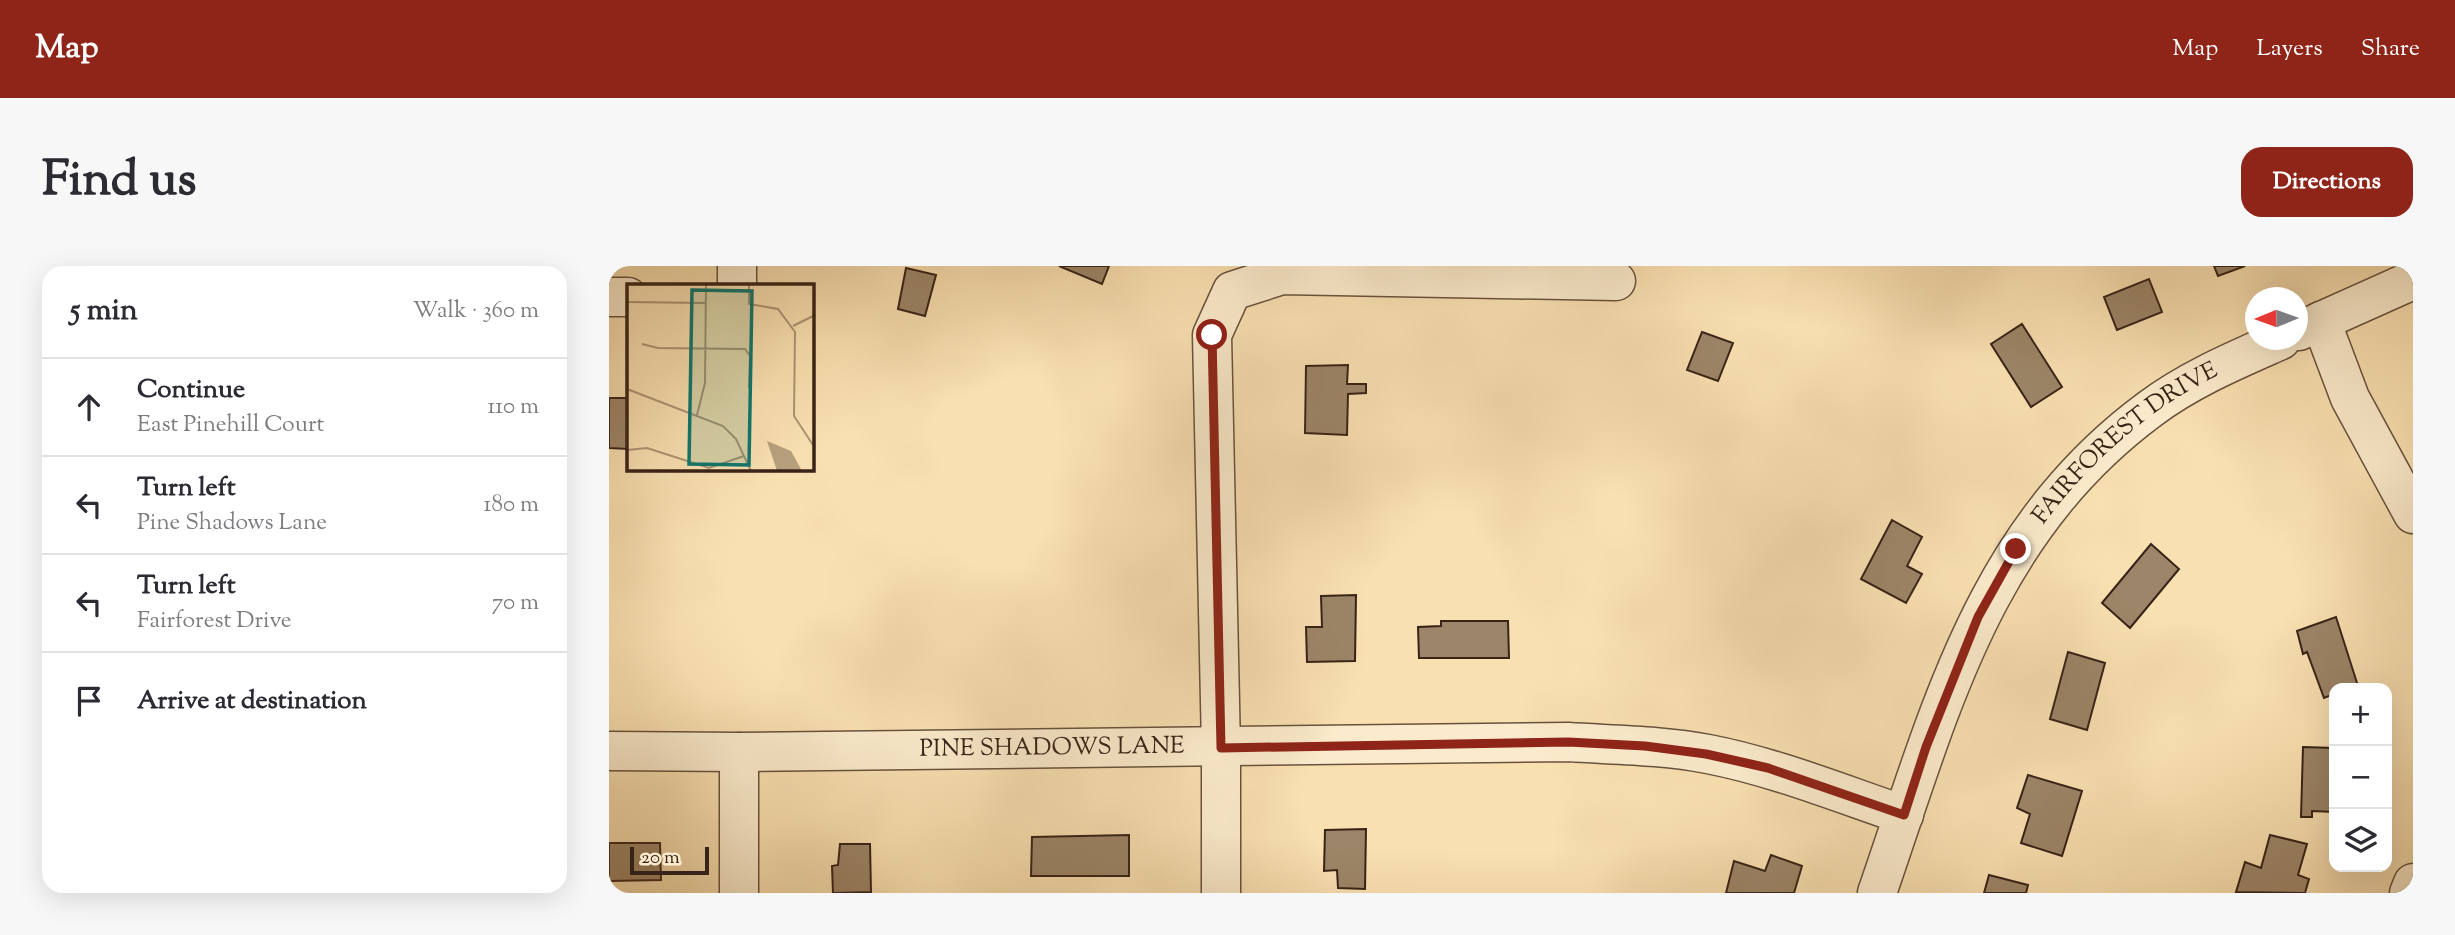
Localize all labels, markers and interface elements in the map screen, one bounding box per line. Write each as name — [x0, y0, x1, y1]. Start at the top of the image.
text: Map — [35, 25, 99, 73]
text: Map — [2172, 32, 2218, 66]
text: Layers — [2256, 32, 2323, 66]
text: Share — [2361, 32, 2420, 66]
text: Find us — [42, 147, 196, 217]
button: Directions — [2241, 147, 2413, 217]
inset map — [627, 284, 814, 471]
north arrow — [2245, 287, 2308, 350]
text: 5 min — [70, 290, 138, 333]
text: Walk · 360 m — [413, 295, 539, 328]
route start — [1196, 319, 1227, 350]
street label: FAIRFOREST DRIVE — [2025, 354, 2224, 532]
text: Continue — [137, 372, 245, 409]
icon: ahead — [70, 388, 108, 426]
text: 110 m — [488, 391, 539, 424]
text: East Pinehill Court — [137, 409, 324, 442]
text: Turn left — [137, 470, 236, 507]
icon: left — [70, 486, 108, 524]
text: 180 m — [484, 489, 539, 522]
text: Pine Shadows Lane — [137, 507, 327, 540]
route end — [2000, 533, 2031, 564]
text: Turn left — [137, 568, 236, 605]
icon: left — [70, 584, 108, 622]
text: 70 m — [492, 587, 539, 620]
text: Fairforest Drive — [137, 605, 292, 638]
icon: arrive — [70, 682, 108, 720]
text: Arrive at destination — [137, 683, 367, 720]
map controls — [2329, 683, 2392, 872]
button: + — [2329, 683, 2392, 746]
street label: PINE SHADOWS LANE — [919, 730, 1185, 767]
button: − — [2329, 746, 2392, 809]
button: layers — [2329, 809, 2392, 872]
scale bar — [630, 844, 709, 876]
text: 20 m — [641, 845, 680, 872]

